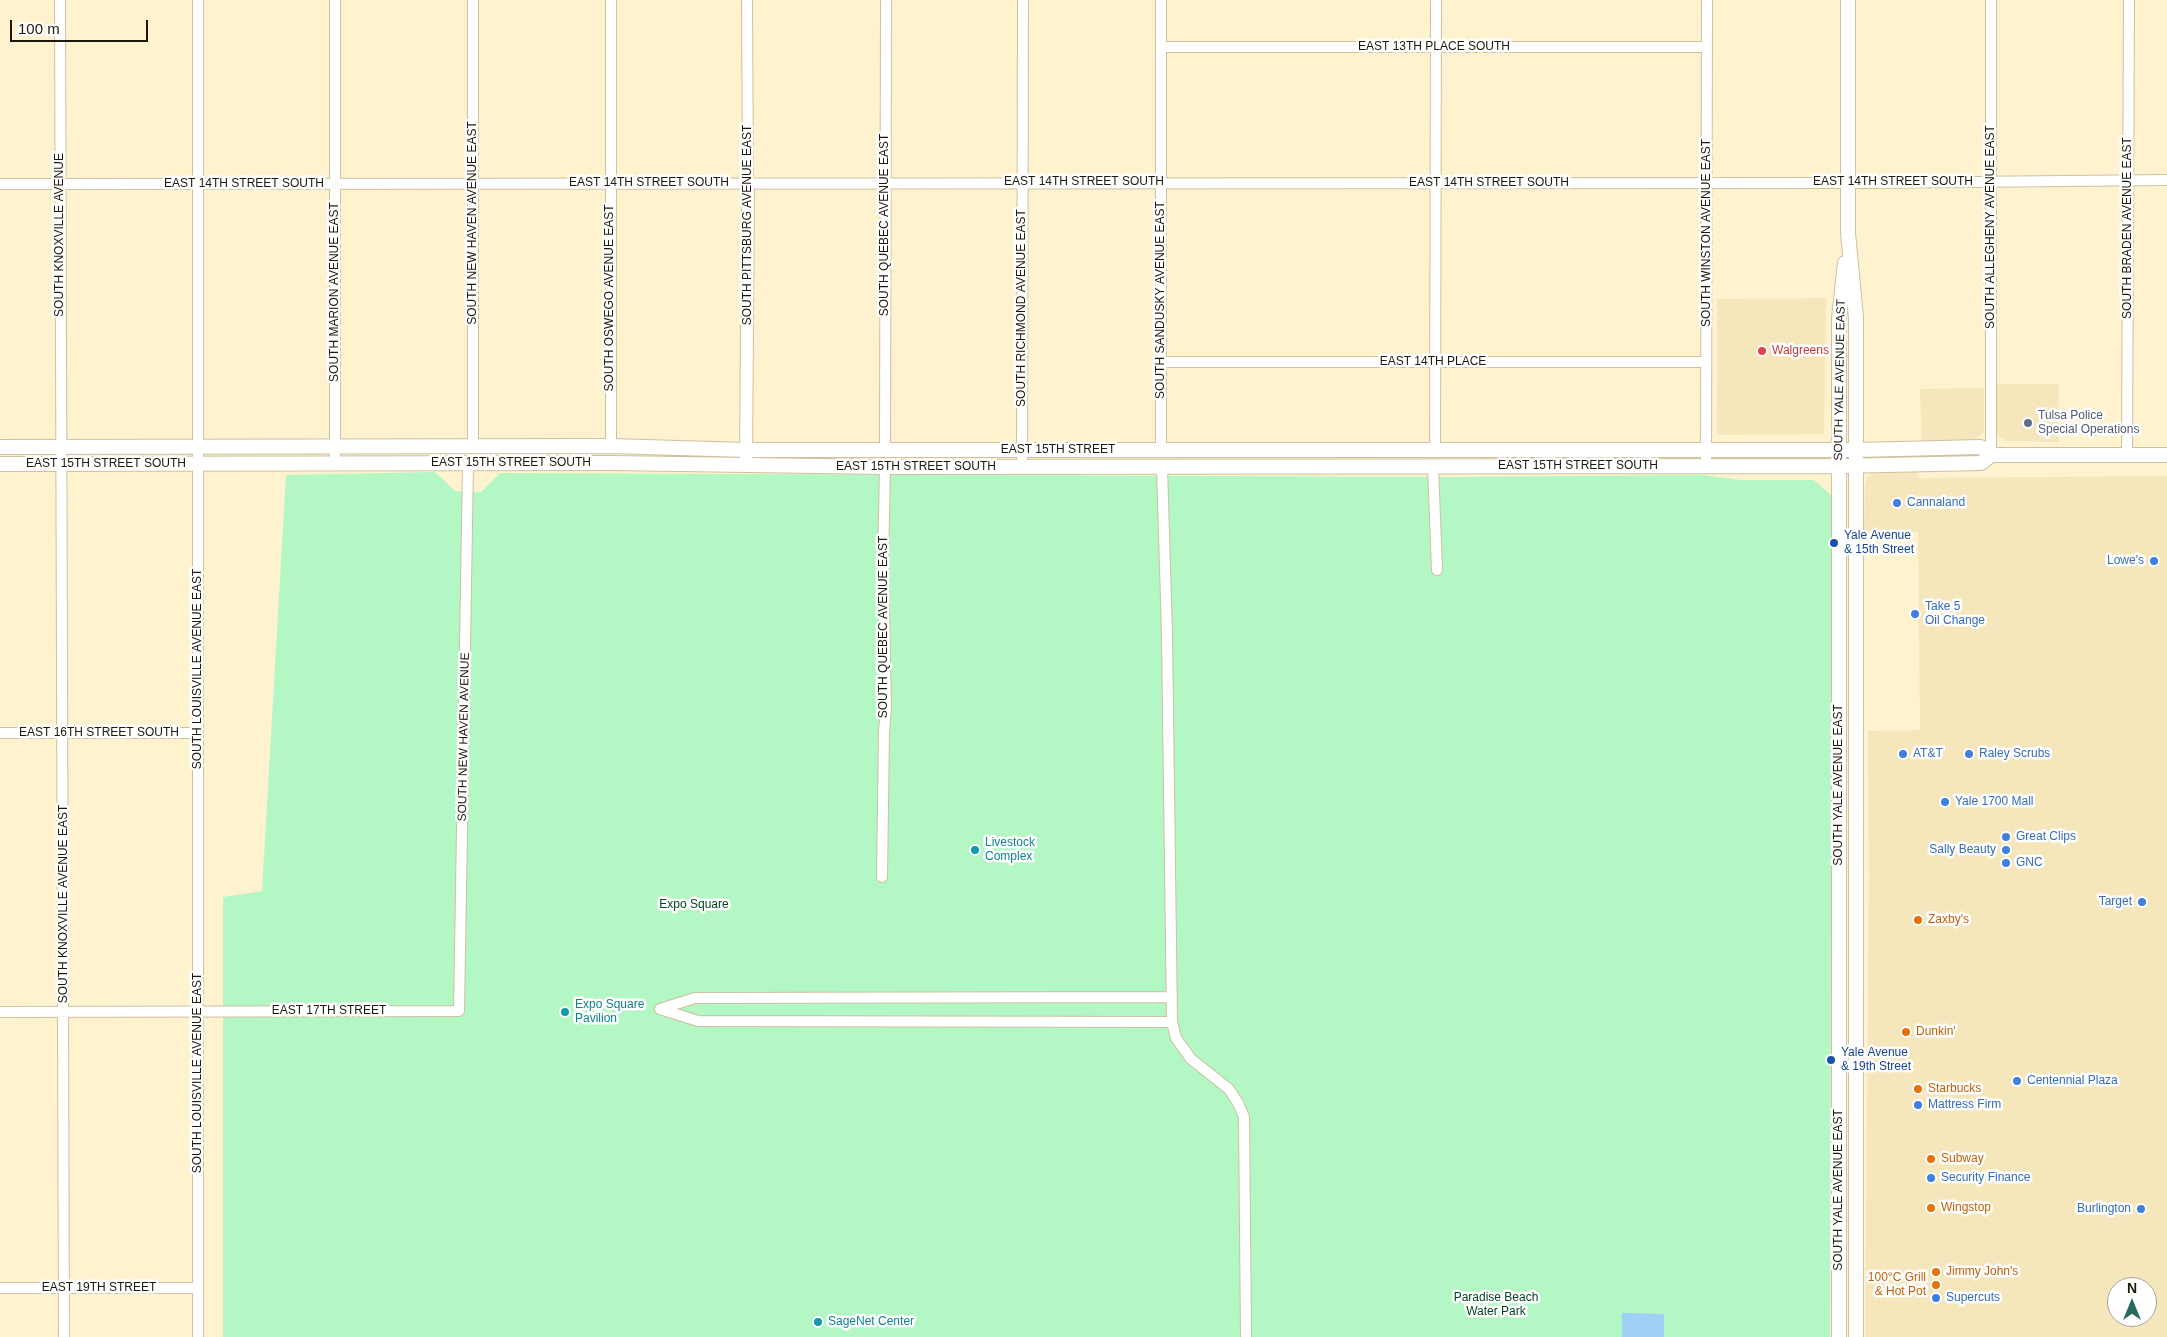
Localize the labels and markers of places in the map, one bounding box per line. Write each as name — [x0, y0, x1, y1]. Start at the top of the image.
place label: Walgreens — [1772, 344, 1829, 358]
marker: Walgreens — [1756, 345, 1768, 357]
place label: Tulsa Police Special Operations — [2038, 409, 2139, 437]
marker: Tulsa Police Special Operations — [2022, 417, 2034, 429]
place label: Cannaland — [1907, 496, 1965, 510]
marker: Cannaland — [1891, 497, 1903, 509]
place label: Yale Avenue & 15th Street — [1844, 529, 1914, 557]
marker: Yale Avenue & 15th Street — [1828, 537, 1840, 549]
place label: Lowe's — [2107, 554, 2144, 568]
marker: Lowe's — [2148, 555, 2160, 567]
place label: Take 5 Oil Change — [1925, 600, 1985, 628]
marker: Take 5 Oil Change — [1909, 608, 1921, 620]
place label: AT&T — [1913, 747, 1943, 761]
place label: Raley Scrubs — [1979, 747, 2050, 761]
marker: AT&T — [1897, 748, 1909, 760]
marker: Raley Scrubs — [1963, 748, 1975, 760]
place label: Yale 1700 Mall — [1955, 795, 2033, 809]
marker: Yale 1700 Mall — [1939, 796, 1951, 808]
place label: Great Clips — [2016, 830, 2076, 844]
marker: Great Clips — [2000, 831, 2012, 843]
place label: Livestock Complex — [985, 836, 1035, 864]
place label: Sally Beauty — [1929, 843, 1996, 857]
marker: Livestock Complex — [969, 844, 981, 856]
marker: Sally Beauty — [2000, 844, 2012, 856]
place label: GNC — [2016, 856, 2043, 870]
marker: GNC — [2000, 857, 2012, 869]
place label: Target — [2099, 895, 2132, 909]
marker: Target — [2136, 896, 2148, 908]
place label: Zaxby's — [1928, 913, 1969, 927]
marker: Zaxby's — [1912, 914, 1924, 926]
place label: Expo Square Pavilion — [575, 998, 644, 1026]
marker: Expo Square Pavilion — [559, 1006, 571, 1018]
place label: Dunkin' — [1916, 1025, 1956, 1039]
marker: Dunkin' — [1900, 1026, 1912, 1038]
place label: Yale Avenue & 19th Street — [1841, 1046, 1911, 1074]
marker: Yale Avenue & 19th Street — [1825, 1054, 1837, 1066]
place label: Centennial Plaza — [2027, 1074, 2118, 1088]
marker: Centennial Plaza — [2011, 1075, 2023, 1087]
place label: Starbucks — [1928, 1082, 1981, 1096]
marker: Starbucks — [1912, 1083, 1924, 1095]
place label: Mattress Firm — [1928, 1098, 2001, 1112]
marker: Mattress Firm — [1912, 1099, 1924, 1111]
place label: Subway — [1941, 1152, 1984, 1166]
marker: Subway — [1925, 1153, 1937, 1165]
place label: Security Finance — [1941, 1171, 2030, 1185]
marker: Security Finance — [1925, 1172, 1937, 1184]
place label: Wingstop — [1941, 1201, 1991, 1215]
marker: Wingstop — [1925, 1202, 1937, 1214]
place label: Burlington — [2077, 1202, 2131, 1216]
marker: Burlington — [2135, 1203, 2147, 1215]
place label: Jimmy John's — [1946, 1265, 2018, 1279]
marker: Jimmy John's — [1930, 1266, 1942, 1278]
place label: 100°C Grill & Hot Pot — [1868, 1271, 1926, 1299]
marker: 100°C Grill & Hot Pot — [1930, 1279, 1942, 1291]
place label: Supercuts — [1946, 1291, 2000, 1305]
marker: Supercuts — [1930, 1292, 1942, 1304]
place label: SageNet Center — [828, 1315, 914, 1329]
marker: SageNet Center — [812, 1316, 824, 1328]

